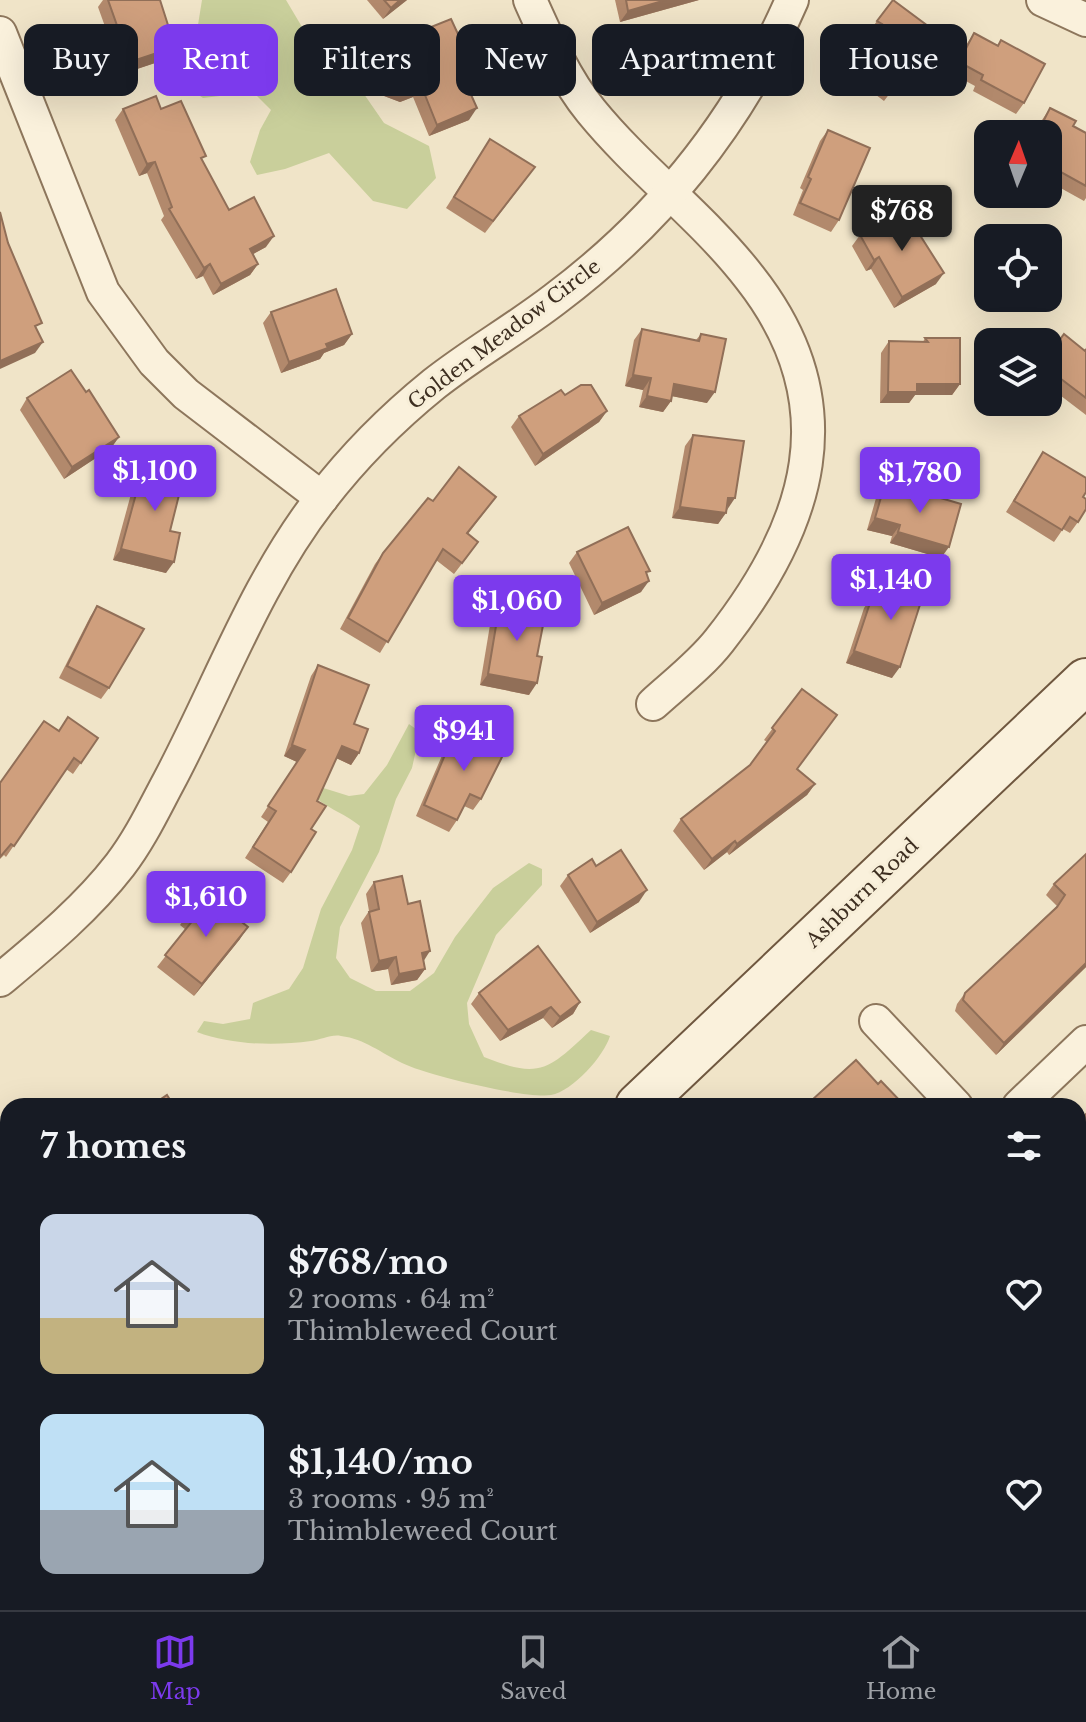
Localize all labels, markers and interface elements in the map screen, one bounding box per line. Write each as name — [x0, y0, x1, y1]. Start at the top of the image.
chip: Buy — [24, 24, 138, 96]
chip: Rent — [154, 24, 278, 96]
chip: Filters — [294, 24, 440, 96]
chip: New — [456, 24, 576, 96]
chip: Apartment — [592, 24, 804, 96]
chip: House — [820, 24, 967, 96]
north arrow — [974, 120, 1062, 208]
map controls — [974, 120, 1062, 416]
pin: $768 — [855, 185, 949, 253]
text: $768 — [870, 195, 934, 227]
button: locate — [974, 224, 1062, 312]
street label: Golden Meadow Circle — [403, 254, 605, 414]
button: layers — [974, 328, 1062, 416]
pin: $1,100 — [90, 445, 220, 513]
pin: $1,780 — [855, 447, 985, 515]
text: $1,100 — [112, 455, 198, 487]
text: $1,780 — [878, 457, 962, 489]
pin: $1,140 — [826, 554, 956, 622]
text: $1,140 — [849, 564, 933, 596]
pin: $1,060 — [452, 575, 582, 643]
text: $1,060 — [471, 585, 563, 617]
pin: $941 — [417, 705, 511, 773]
text: $941 — [433, 715, 495, 747]
street label: Ashburn Road — [800, 833, 923, 953]
pin: $1,610 — [141, 871, 271, 939]
text: $1,610 — [164, 881, 248, 913]
icon: filters — [1002, 1124, 1046, 1168]
text: 7 homes — [40, 1125, 187, 1167]
text: $768/mo — [288, 1241, 448, 1283]
icon: home — [104, 1246, 200, 1342]
icon: heart — [1002, 1272, 1046, 1316]
text: 2 rooms · 64 m² — [288, 1283, 494, 1315]
text: Thimbleweed Court — [288, 1315, 558, 1347]
text: $1,140/mo — [288, 1441, 473, 1483]
icon: home — [104, 1446, 200, 1542]
icon: heart — [1002, 1472, 1046, 1516]
text: 3 rooms · 95 m² — [288, 1483, 494, 1515]
text: Thimbleweed Court — [288, 1515, 558, 1547]
tab: Map — [150, 1630, 201, 1705]
tab: Saved — [500, 1630, 567, 1705]
tab: Home — [866, 1630, 936, 1705]

